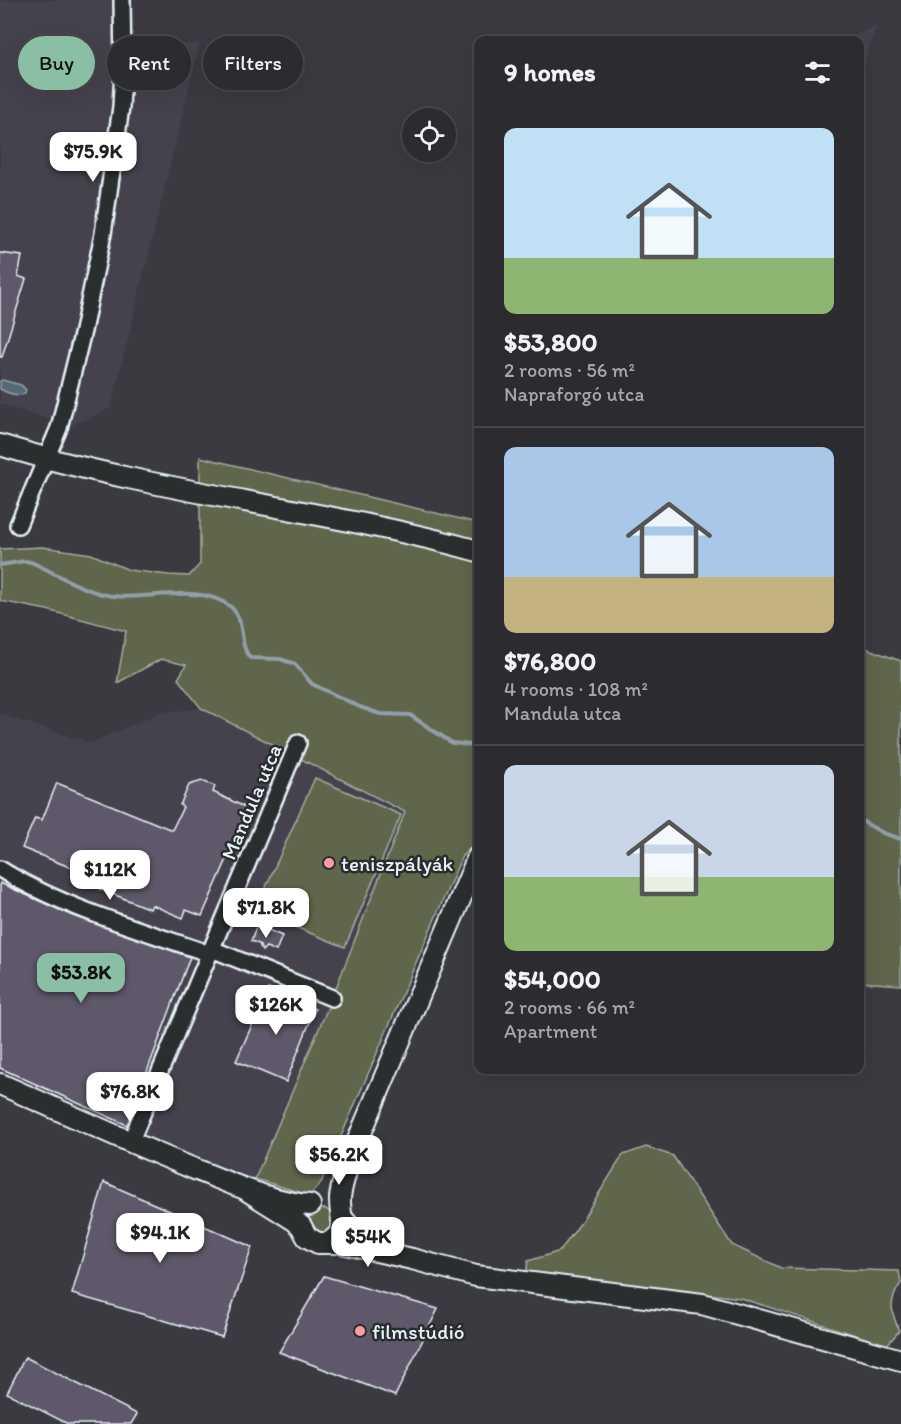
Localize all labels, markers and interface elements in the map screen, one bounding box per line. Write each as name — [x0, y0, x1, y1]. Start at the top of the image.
chip: Buy — [18, 36, 95, 90]
chip: Rent — [107, 36, 191, 90]
chip: Filters — [203, 36, 303, 90]
text: 9 homes — [504, 56, 596, 88]
icon: filters — [801, 56, 834, 89]
map controls — [402, 108, 456, 162]
button: locate — [402, 108, 456, 162]
pin: $75.9K — [44, 132, 142, 183]
text: $75.9K — [64, 139, 122, 163]
icon: home — [615, 167, 723, 275]
text: $53,800 — [504, 326, 597, 358]
text: 2 rooms · 56 m² — [504, 358, 635, 382]
text: Napraforgó utca — [504, 382, 644, 406]
icon: home — [615, 486, 723, 594]
text: $76,800 — [504, 645, 596, 677]
text: 4 rooms · 108 m² — [504, 677, 648, 701]
text: Mandula utca — [504, 701, 621, 725]
street label: Mandula utca — [215, 741, 287, 863]
icon: home — [615, 804, 723, 912]
pin: $112K — [68, 850, 152, 901]
place label: teniszpályák — [341, 851, 454, 876]
marker: teniszpályák — [322, 856, 336, 870]
text: $112K — [84, 857, 136, 881]
pin: $71.8K — [217, 888, 315, 939]
text: $71.8K — [237, 895, 295, 919]
pin: $53.8K — [32, 953, 130, 1004]
text: $53.8K — [51, 960, 111, 984]
text: $54,000 — [504, 963, 601, 995]
pin: $126K — [234, 985, 318, 1036]
text: $126K — [249, 992, 303, 1016]
text: 2 rooms · 66 m² — [504, 995, 635, 1019]
text: Apartment — [504, 1019, 597, 1043]
pin: $76.8K — [81, 1072, 179, 1123]
text: $76.8K — [100, 1079, 160, 1103]
pin: $56.2K — [290, 1135, 388, 1186]
text: $56.2K — [309, 1142, 369, 1166]
pin: $94.1K — [111, 1213, 209, 1264]
pin: $54K — [332, 1217, 404, 1268]
text: $94.1K — [130, 1220, 190, 1244]
text: $54K — [345, 1224, 391, 1248]
place label: filmstúdió — [372, 1319, 465, 1344]
marker: filmstúdió — [353, 1324, 367, 1338]

